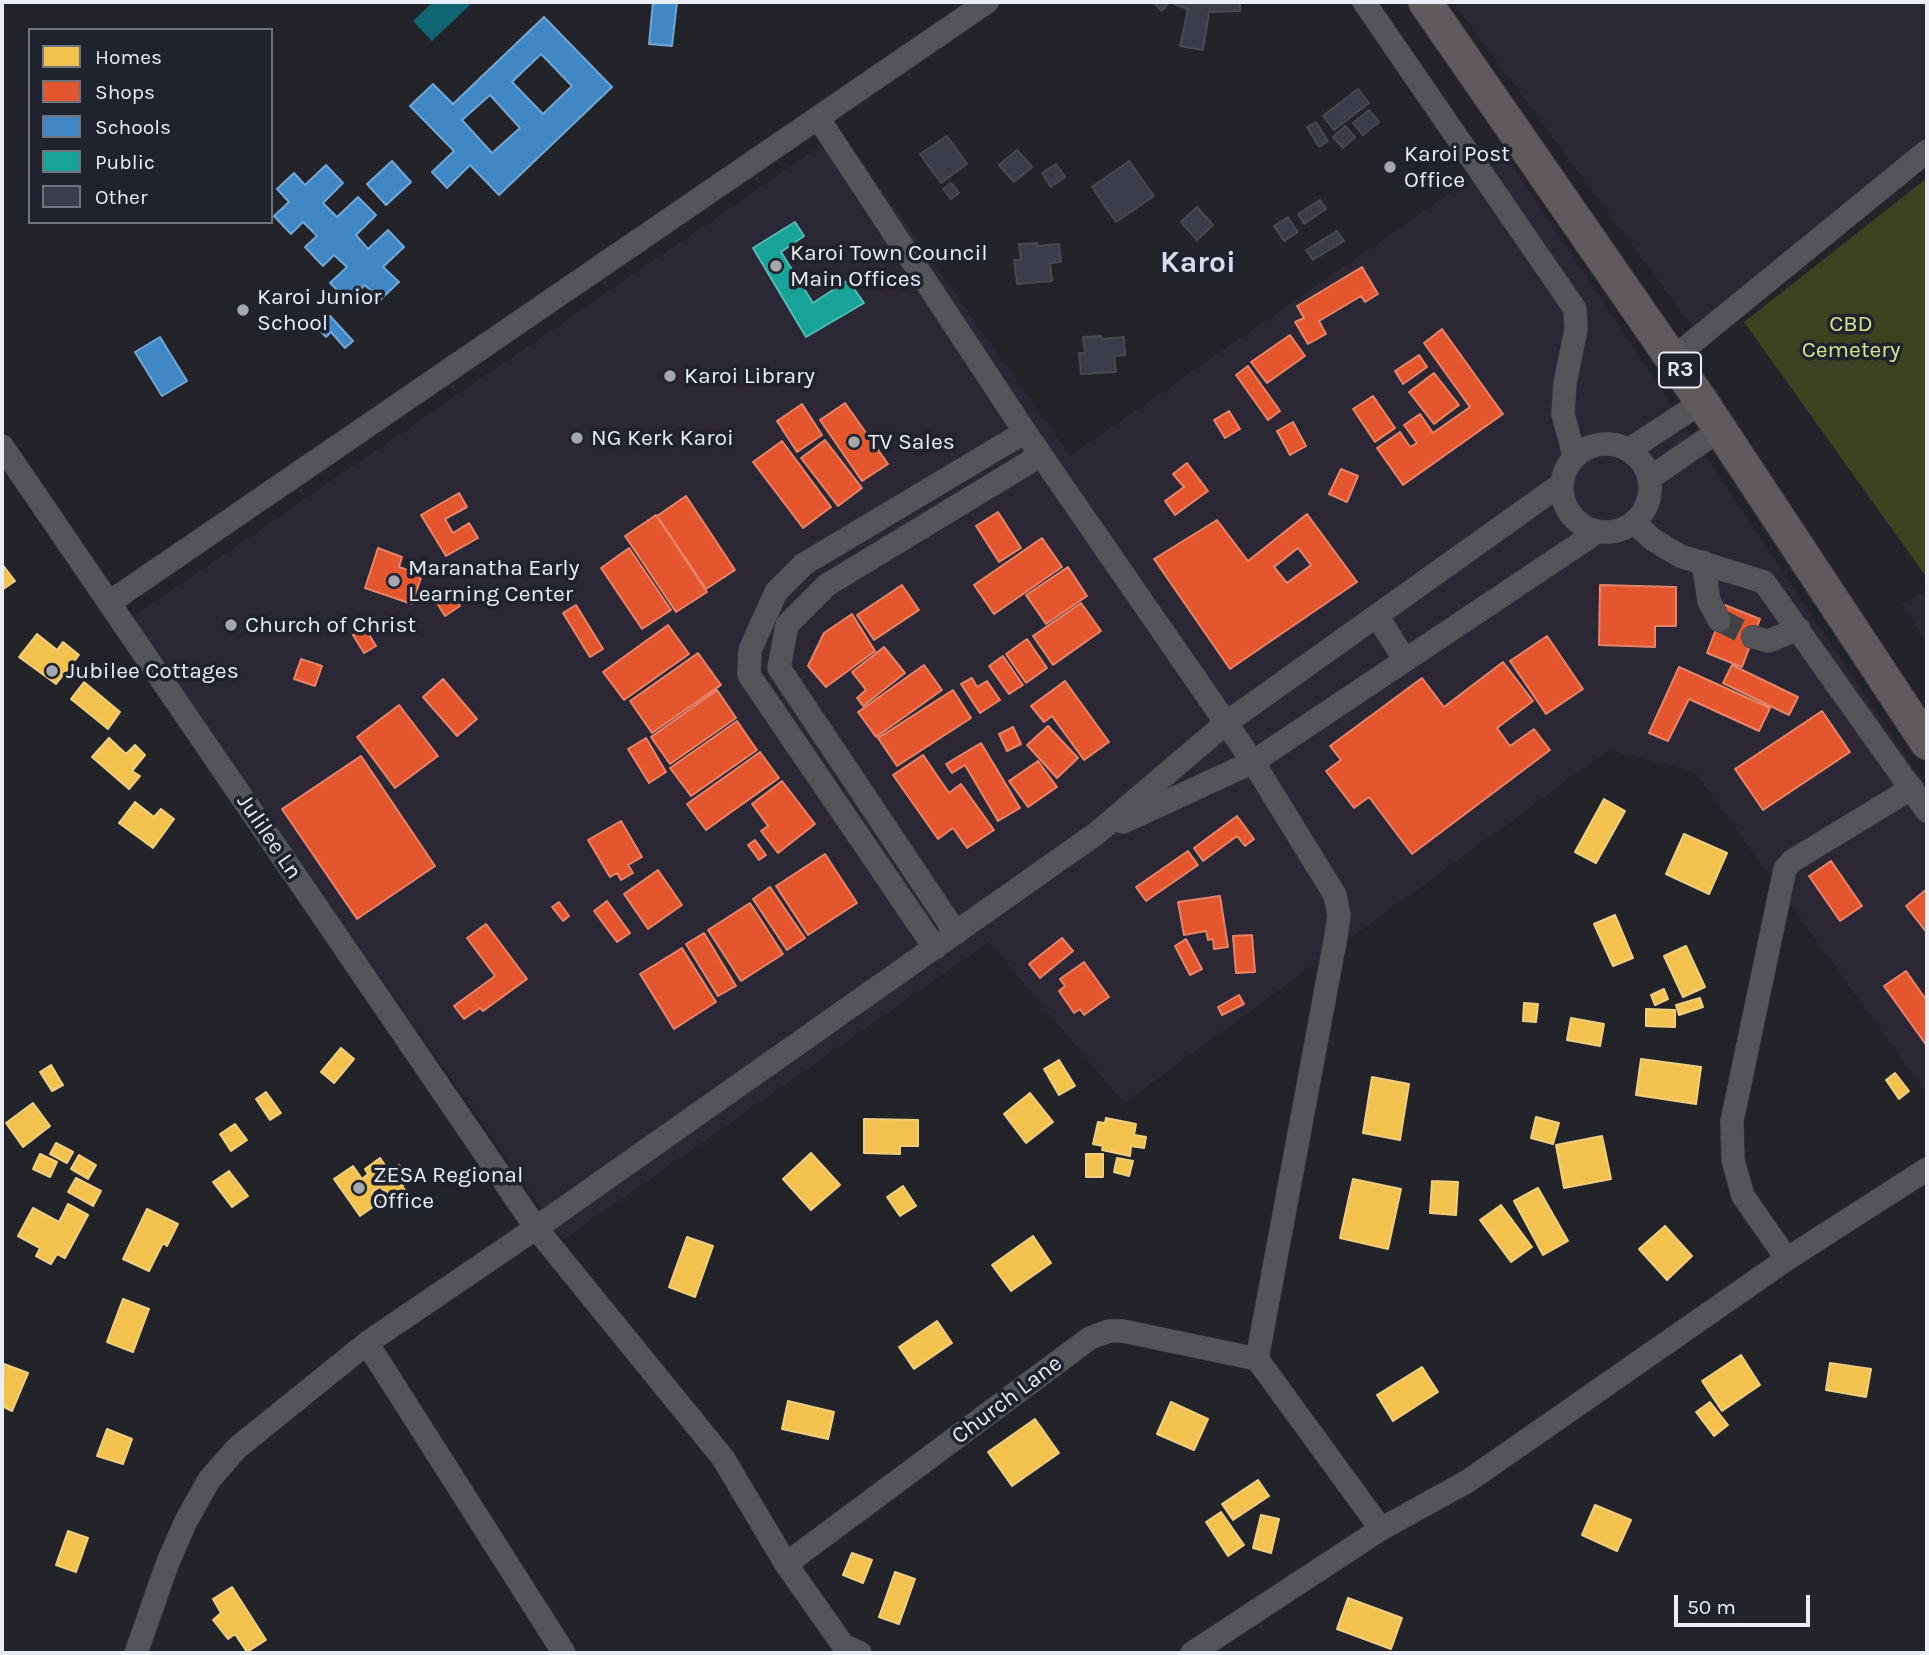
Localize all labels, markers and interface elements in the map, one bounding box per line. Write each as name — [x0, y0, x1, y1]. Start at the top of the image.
legend — [28, 28, 273, 224]
text: Homes — [95, 45, 162, 69]
text: Shops — [95, 80, 155, 104]
text: Schools — [95, 115, 171, 139]
place label: Karoi Post Office — [1404, 140, 1510, 194]
text: Public — [95, 150, 155, 174]
marker: Karoi Post Office — [1382, 159, 1398, 175]
text: Other — [95, 185, 148, 209]
place label: Karoi Town Council Main Offices — [790, 239, 988, 293]
district label: Karoi — [1160, 245, 1236, 281]
marker: Karoi Town Council Main Offices — [768, 258, 784, 274]
place label: Karoi Junior School — [257, 283, 382, 337]
marker: Karoi Junior School — [235, 302, 251, 318]
park label: CBD Cemetery — [1802, 310, 1900, 364]
road number: R3 — [1659, 352, 1701, 388]
place label: Karoi Library — [684, 362, 815, 390]
marker: Karoi Library — [662, 368, 678, 384]
place label: NG Kerk Karoi — [591, 424, 734, 452]
place label: TV Sales — [868, 428, 955, 456]
marker: NG Kerk Karoi — [569, 430, 585, 446]
marker: TV Sales — [846, 434, 862, 450]
place label: Maranatha Early Learning Center — [408, 554, 579, 608]
marker: Maranatha Early Learning Center — [386, 573, 402, 589]
place label: Church of Christ — [245, 611, 416, 639]
marker: Church of Christ — [223, 617, 239, 633]
place label: Jubilee Cottages — [66, 657, 239, 685]
marker: Jubilee Cottages — [44, 663, 60, 679]
street label: Julilee Ln — [231, 789, 307, 885]
place label: ZESA Regional Office — [373, 1161, 523, 1215]
marker: ZESA Regional Office — [351, 1180, 367, 1196]
street label: Church Lane — [947, 1350, 1067, 1450]
scale bar — [1677, 1582, 1814, 1626]
text: 50 m — [1687, 1595, 1736, 1619]

